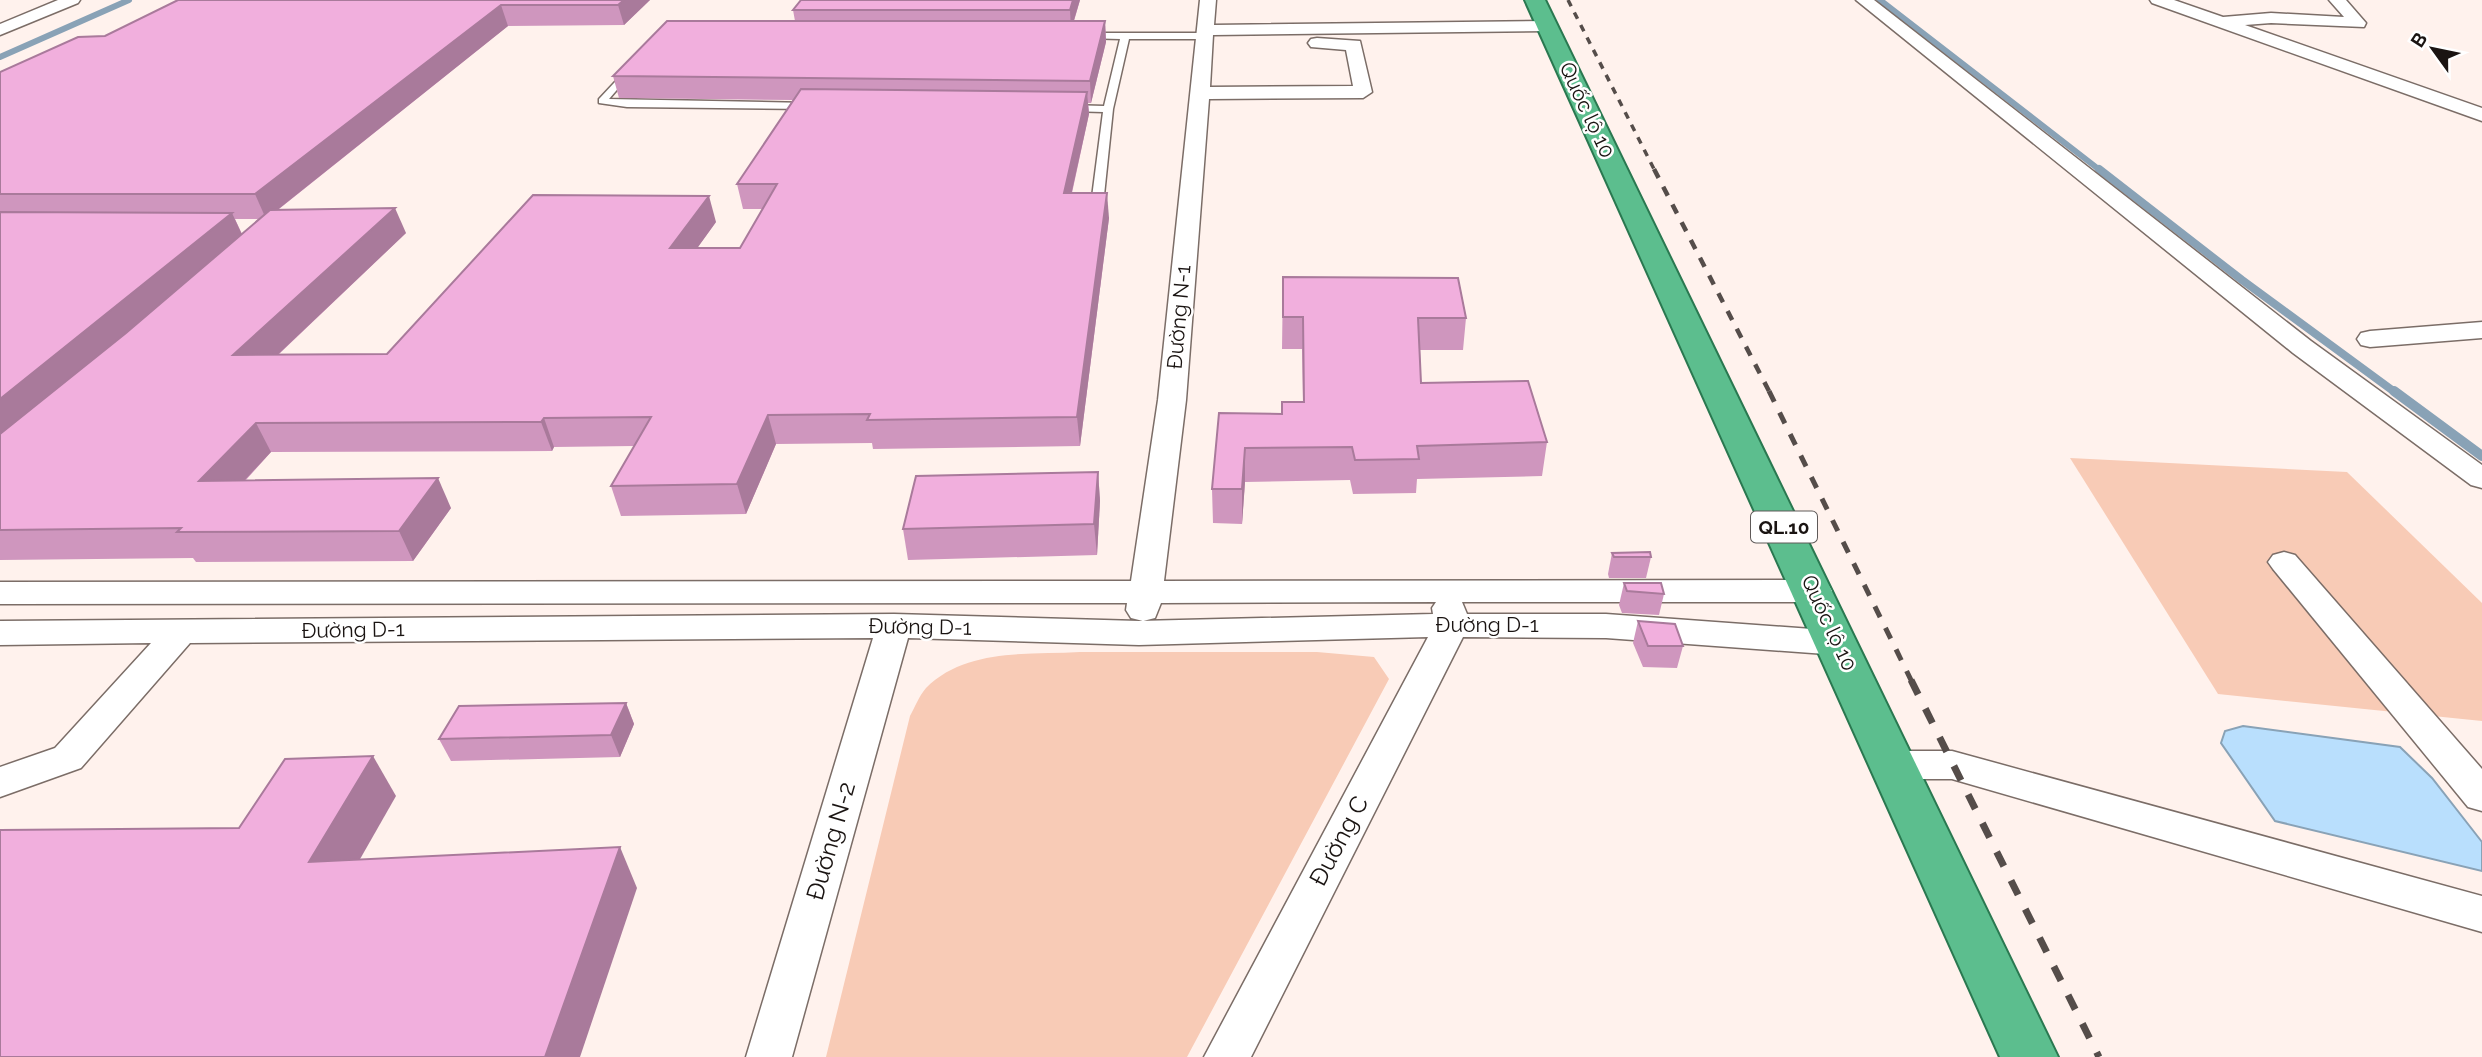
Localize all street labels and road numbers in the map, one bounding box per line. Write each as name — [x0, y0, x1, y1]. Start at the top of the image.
street label: Quốc lộ 10 — [1554, 58, 1621, 162]
street label: Đường N-1 — [1161, 264, 1196, 370]
road number: QL.10 — [1751, 512, 1817, 542]
street label: Quốc lộ 10 — [1796, 571, 1863, 675]
street label: Đường D-1 — [1435, 612, 1539, 637]
street label: Đường D-1 — [868, 613, 972, 640]
street label: Đường D-1 — [301, 616, 405, 643]
street label: Đường N-2 — [800, 778, 861, 903]
street label: Đường C — [1303, 791, 1374, 891]

